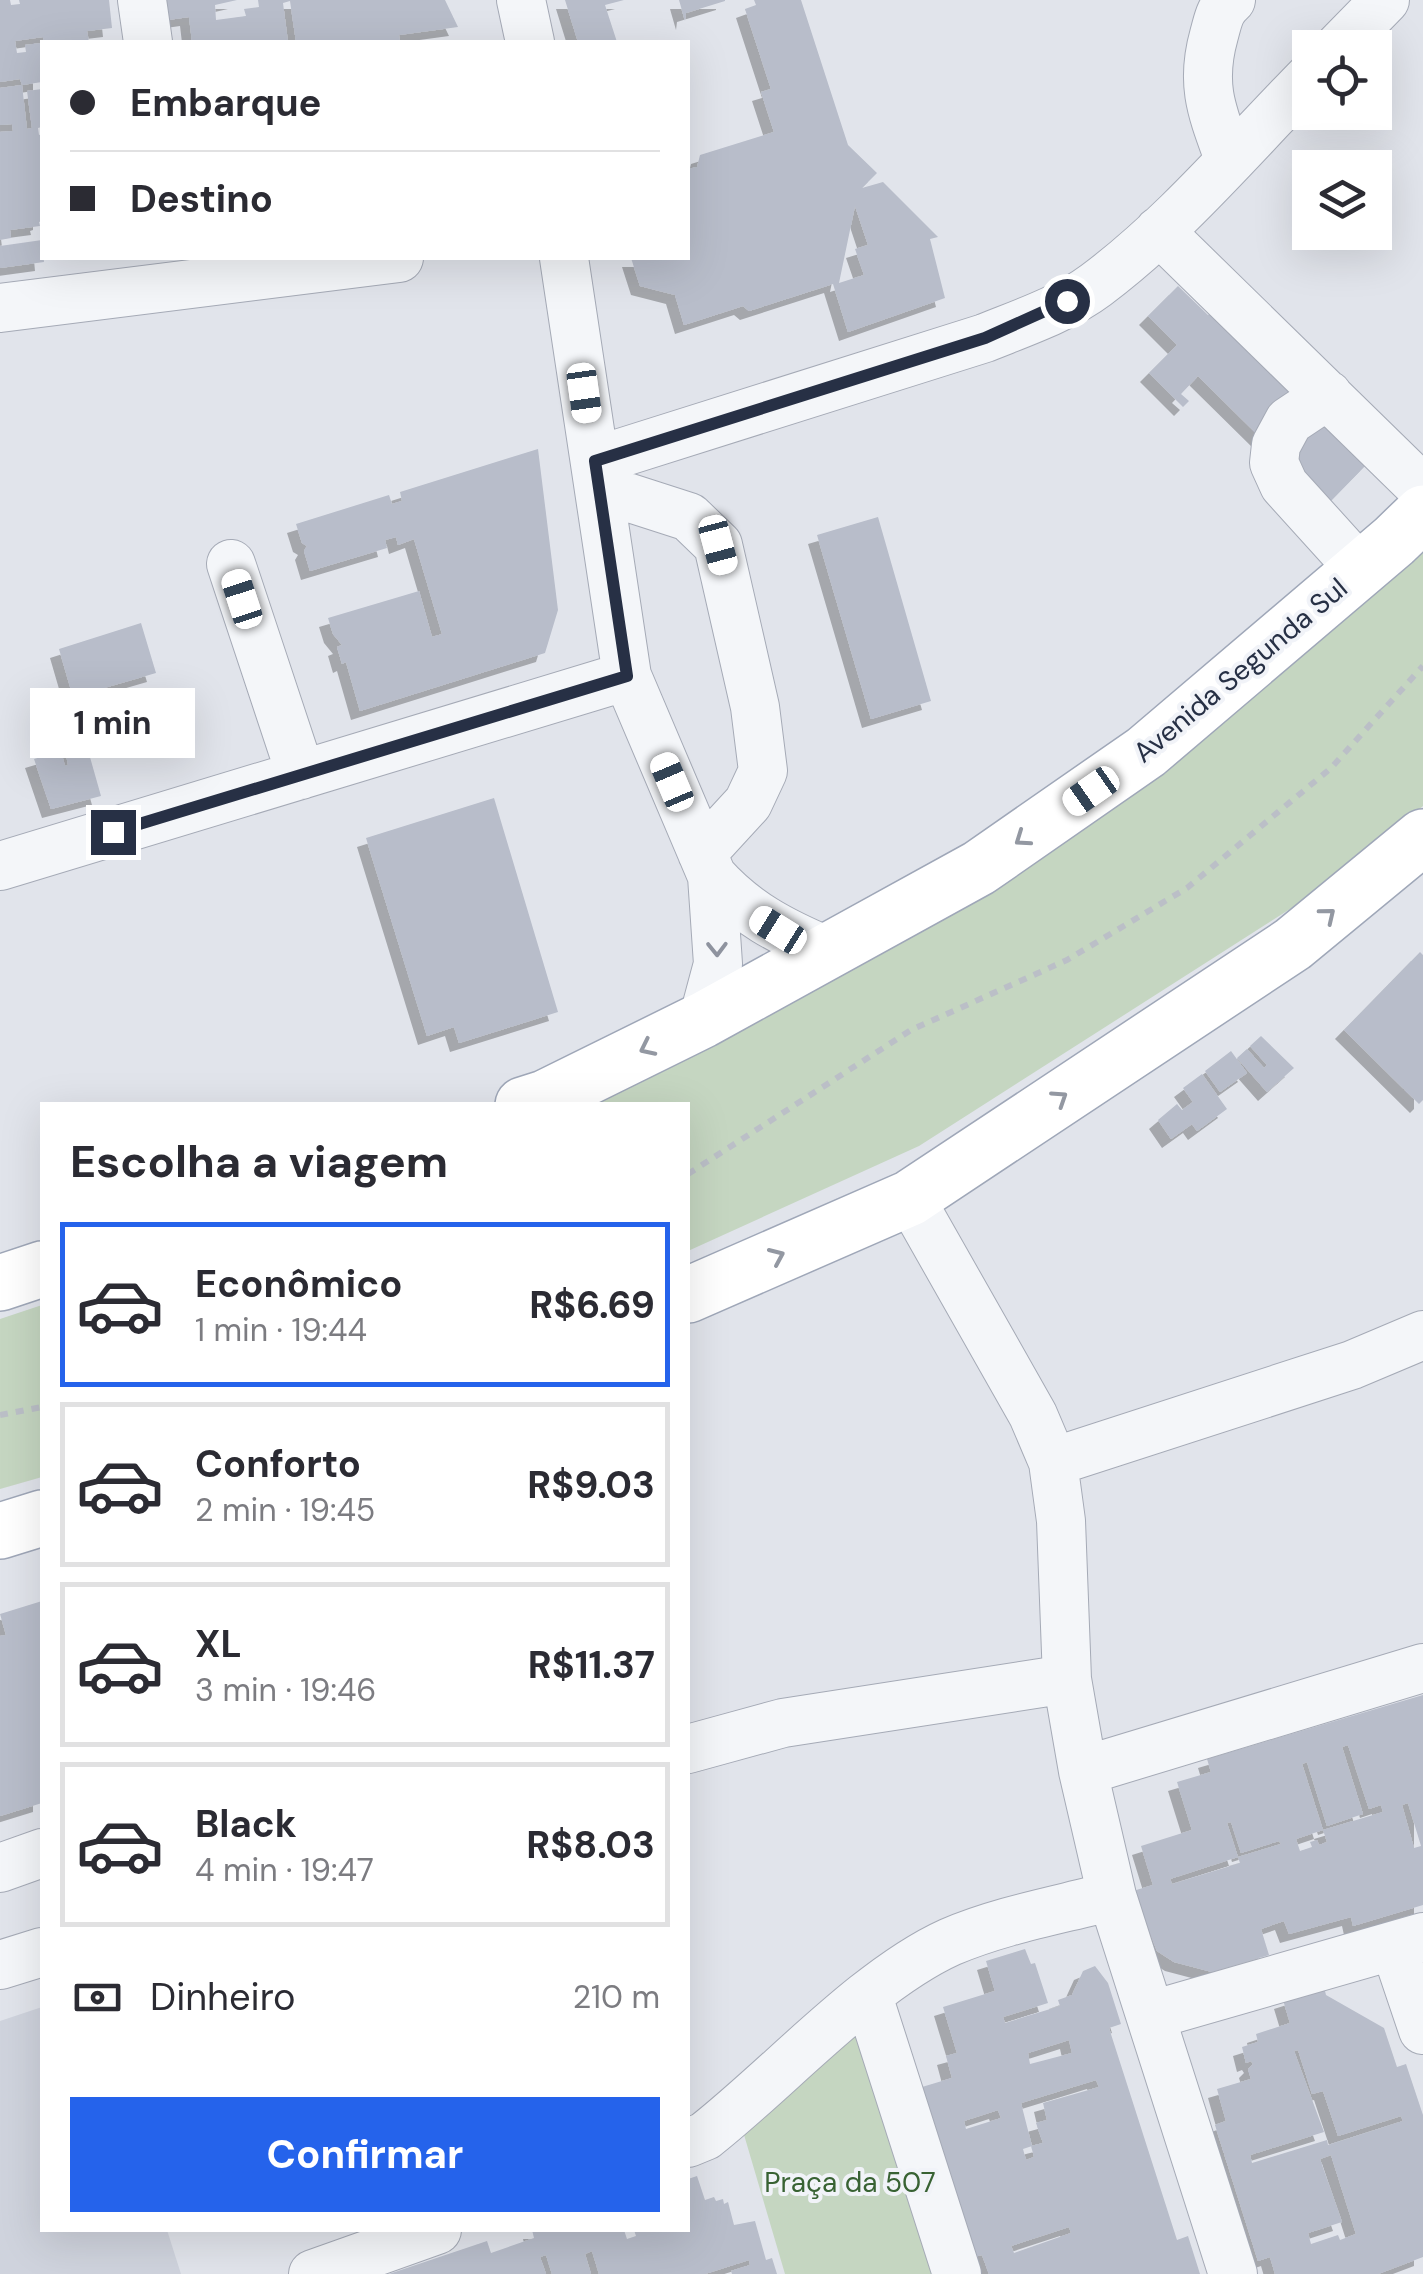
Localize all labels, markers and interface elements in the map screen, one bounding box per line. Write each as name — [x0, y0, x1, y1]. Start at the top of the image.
map controls — [1292, 30, 1392, 250]
button: locate — [1292, 30, 1392, 130]
text: Embarque — [130, 78, 322, 128]
button: layers — [1292, 150, 1392, 250]
text: Destino — [130, 174, 273, 224]
route start — [1045, 279, 1090, 324]
car — [565, 361, 603, 425]
car — [696, 512, 740, 578]
car — [218, 566, 266, 632]
street label: Avenida Segunda Sul — [1126, 570, 1355, 771]
callout: 1 min — [31, 687, 196, 757]
text: 1 min — [74, 702, 151, 744]
car — [646, 749, 698, 815]
car — [1058, 762, 1124, 820]
route end — [91, 810, 136, 855]
one-way arrow — [1015, 827, 1033, 845]
car — [745, 901, 811, 959]
one-way arrow — [1317, 909, 1335, 927]
one-way arrow — [706, 942, 728, 957]
one-way arrow — [639, 1036, 657, 1055]
one-way arrow — [1049, 1092, 1067, 1111]
text: Escolha a viagem — [70, 1132, 448, 1191]
one-way arrow — [767, 1248, 785, 1268]
text: Econômico — [195, 1259, 402, 1309]
icon: car — [75, 1260, 165, 1350]
text: R$6.69 — [529, 1280, 655, 1330]
text: 1 min · 19:44 — [195, 1309, 367, 1351]
text: Conforto — [195, 1439, 361, 1489]
icon: car — [75, 1440, 165, 1530]
text: R$9.03 — [527, 1460, 655, 1510]
text: 2 min · 19:45 — [195, 1489, 375, 1531]
text: XL — [195, 1619, 242, 1669]
icon: car — [75, 1620, 165, 1710]
text: R$11.37 — [528, 1640, 655, 1690]
text: 3 min · 19:46 — [195, 1669, 376, 1711]
text: Black — [195, 1799, 297, 1849]
icon: car — [75, 1800, 165, 1890]
text: R$8.03 — [526, 1820, 655, 1870]
text: 4 min · 19:47 — [195, 1849, 374, 1891]
icon: cash — [70, 1970, 125, 2025]
text: Dinheiro — [150, 1972, 296, 2022]
text: 210 m — [573, 1976, 660, 2018]
button: Confirmar — [70, 2097, 660, 2212]
park label: Praça da 507 — [764, 2164, 936, 2201]

